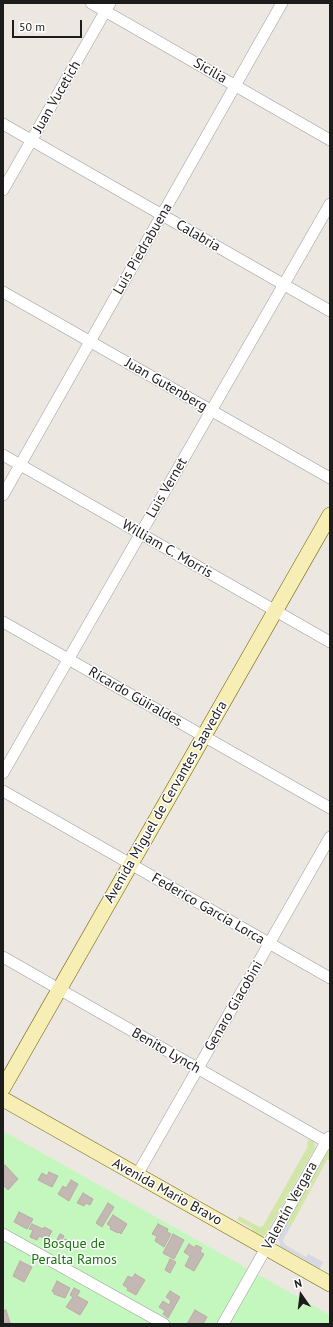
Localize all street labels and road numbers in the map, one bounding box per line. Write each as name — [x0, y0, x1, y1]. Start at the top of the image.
street label: Sicilia — [190, 55, 230, 87]
street label: Juan Vucetich — [30, 58, 84, 136]
street label: Luis Piedrabuena — [110, 200, 176, 298]
street label: Calabria — [173, 217, 223, 255]
street label: Juan Gutenberg — [122, 355, 210, 415]
street label: Luis Vernet — [143, 455, 191, 521]
street label: William C. Morris — [119, 516, 215, 582]
street label: Ricardo Güiraldes — [85, 663, 185, 731]
street label: Avenida Miguel de Cervantes Saavedra — [101, 698, 231, 906]
street label: Federico García Lorca — [149, 870, 267, 948]
street label: Genaro Giacobini — [201, 958, 267, 1054]
street label: Benito Lynch — [129, 1025, 203, 1077]
street label: Avenida Mario Bravo — [109, 1155, 225, 1229]
street label: Valentín Vergara — [259, 1159, 321, 1253]

